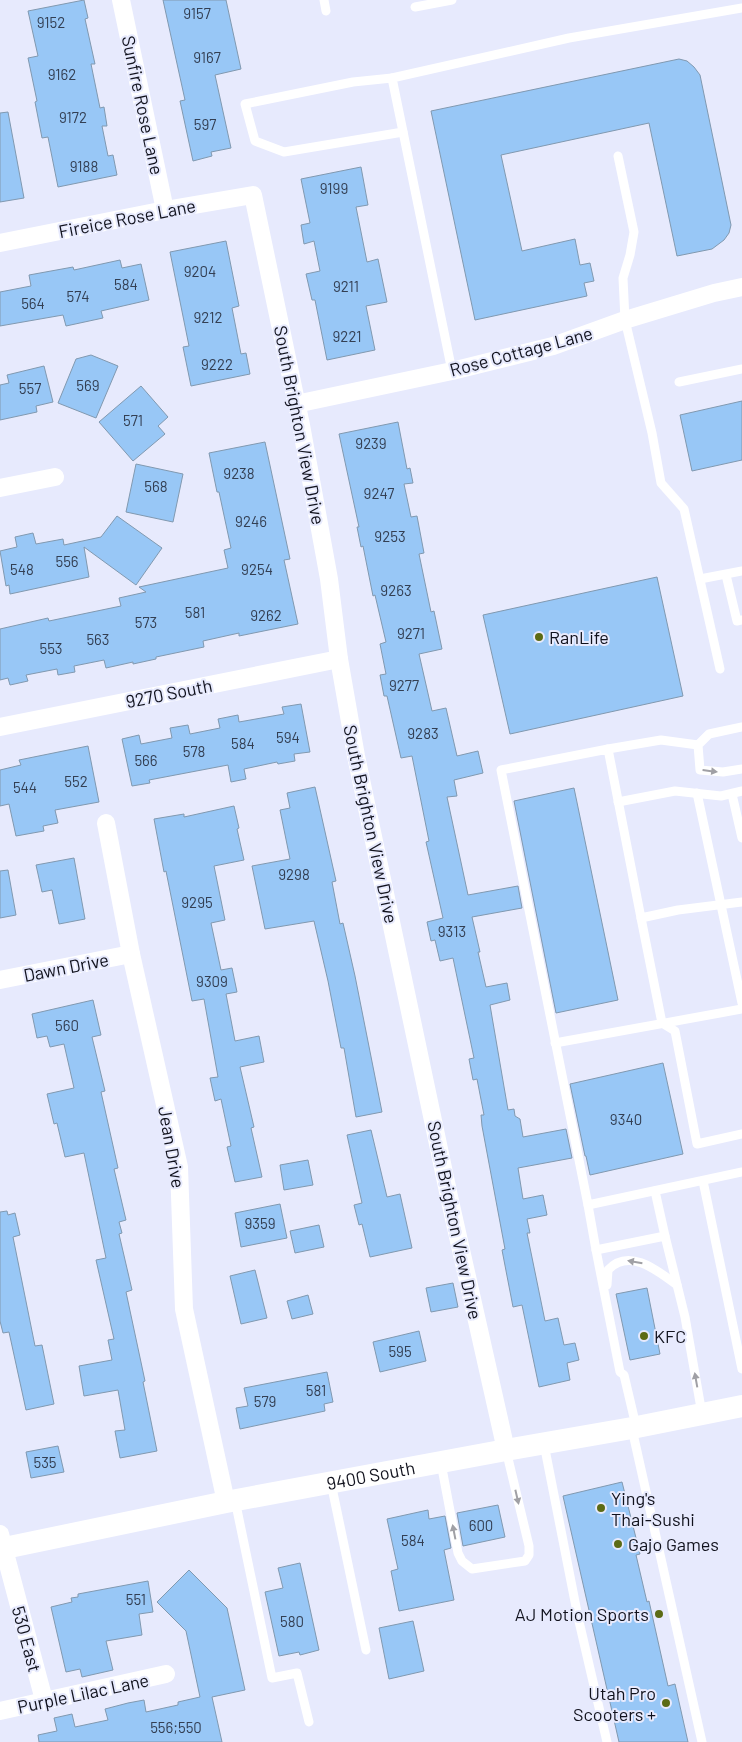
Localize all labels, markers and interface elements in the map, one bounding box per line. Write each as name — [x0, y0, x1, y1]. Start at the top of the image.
house number: 9157 — [183, 4, 211, 22]
house number: 9152 — [37, 13, 65, 31]
street label: Sunfire Rose Lane — [118, 33, 168, 177]
house number: 9167 — [193, 48, 221, 66]
house number: 9162 — [48, 65, 76, 83]
house number: 9172 — [59, 108, 87, 126]
house number: 597 — [194, 115, 216, 133]
house number: 9188 — [70, 157, 98, 175]
house number: 9199 — [320, 179, 348, 197]
street label: Fireice Rose Lane — [57, 194, 197, 242]
house number: 9204 — [184, 262, 216, 280]
house number: 584 — [114, 275, 138, 293]
house number: 9211 — [333, 277, 359, 295]
house number: 574 — [66, 287, 90, 305]
house number: 564 — [21, 294, 45, 312]
house number: 9212 — [194, 308, 222, 326]
street label: Rose Cottage Lane — [447, 321, 595, 381]
street label: South Brighton View Drive — [270, 324, 330, 526]
house number: 9221 — [333, 327, 361, 345]
house number: 9222 — [201, 355, 233, 373]
house number: 569 — [76, 376, 100, 394]
house number: 557 — [19, 379, 41, 397]
house number: 571 — [123, 411, 143, 429]
house number: 9239 — [355, 434, 387, 452]
house number: 9238 — [223, 464, 255, 482]
house number: 568 — [144, 477, 168, 495]
house number: 9247 — [364, 484, 394, 502]
house number: 9246 — [235, 512, 267, 530]
house number: 9253 — [374, 527, 406, 545]
house number: 556 — [55, 552, 79, 570]
house number: 548 — [10, 560, 34, 578]
house number: 9254 — [241, 560, 273, 578]
house number: 9263 — [380, 581, 412, 599]
house number: 581 — [185, 603, 205, 621]
house number: 9262 — [250, 606, 282, 624]
house number: 573 — [135, 613, 157, 631]
house number: 9271 — [397, 624, 425, 642]
place label: RanLife — [549, 626, 609, 648]
house number: 563 — [86, 630, 110, 648]
marker: RanLife — [533, 631, 545, 643]
house number: 553 — [39, 639, 63, 657]
street label: 9270 South — [124, 674, 214, 712]
house number: 9277 — [389, 676, 419, 694]
street label: South Brighton View Drive — [339, 723, 403, 925]
house number: 9283 — [407, 724, 439, 742]
house number: 594 — [276, 728, 300, 746]
house number: 584 — [231, 734, 255, 752]
house number: 578 — [183, 742, 205, 760]
house number: 566 — [134, 751, 158, 769]
one-way arrow — [702, 767, 718, 775]
house number: 552 — [64, 772, 88, 790]
house number: 544 — [13, 778, 37, 796]
house number: 9298 — [278, 865, 310, 883]
house number: 9295 — [181, 893, 213, 911]
house number: 9313 — [438, 922, 466, 940]
street label: Dawn Drive — [21, 948, 111, 986]
house number: 9309 — [196, 972, 228, 990]
house number: 560 — [55, 1016, 79, 1034]
street label: Jean Drive — [154, 1104, 190, 1190]
house number: 9340 — [610, 1110, 642, 1128]
street label: South Brighton View Drive — [423, 1119, 487, 1321]
house number: 9359 — [244, 1214, 276, 1232]
one-way arrow — [627, 1258, 643, 1266]
place label: KFC — [654, 1325, 686, 1347]
marker: KFC — [638, 1330, 650, 1342]
house number: 595 — [388, 1342, 412, 1360]
one-way arrow — [692, 1372, 700, 1388]
house number: 581 — [306, 1381, 326, 1399]
house number: 579 — [254, 1392, 276, 1410]
house number: 535 — [33, 1453, 57, 1471]
street label: 9400 South — [325, 1456, 417, 1494]
place label: Ying's Thai-Sushi — [611, 1487, 695, 1530]
one-way arrow — [513, 1490, 521, 1505]
marker: Ying's Thai-Sushi — [595, 1502, 607, 1514]
house number: 600 — [469, 1516, 493, 1534]
one-way arrow — [450, 1524, 458, 1540]
house number: 584 — [401, 1531, 425, 1549]
place label: Gajo Games — [628, 1533, 719, 1555]
marker: Gajo Games — [612, 1538, 624, 1550]
house number: 551 — [126, 1590, 146, 1608]
place label: AJ Motion Sports — [515, 1603, 649, 1625]
street label: 530 East — [8, 1604, 46, 1674]
marker: AJ Motion Sports — [653, 1608, 665, 1620]
house number: 580 — [280, 1612, 304, 1630]
street label: Purple Lilac Lane — [15, 1668, 151, 1718]
place label: Utah Pro Scooters + — [573, 1682, 656, 1725]
marker: Utah Pro Scooters + — [660, 1697, 672, 1709]
house number: 556;550 — [150, 1718, 202, 1736]

